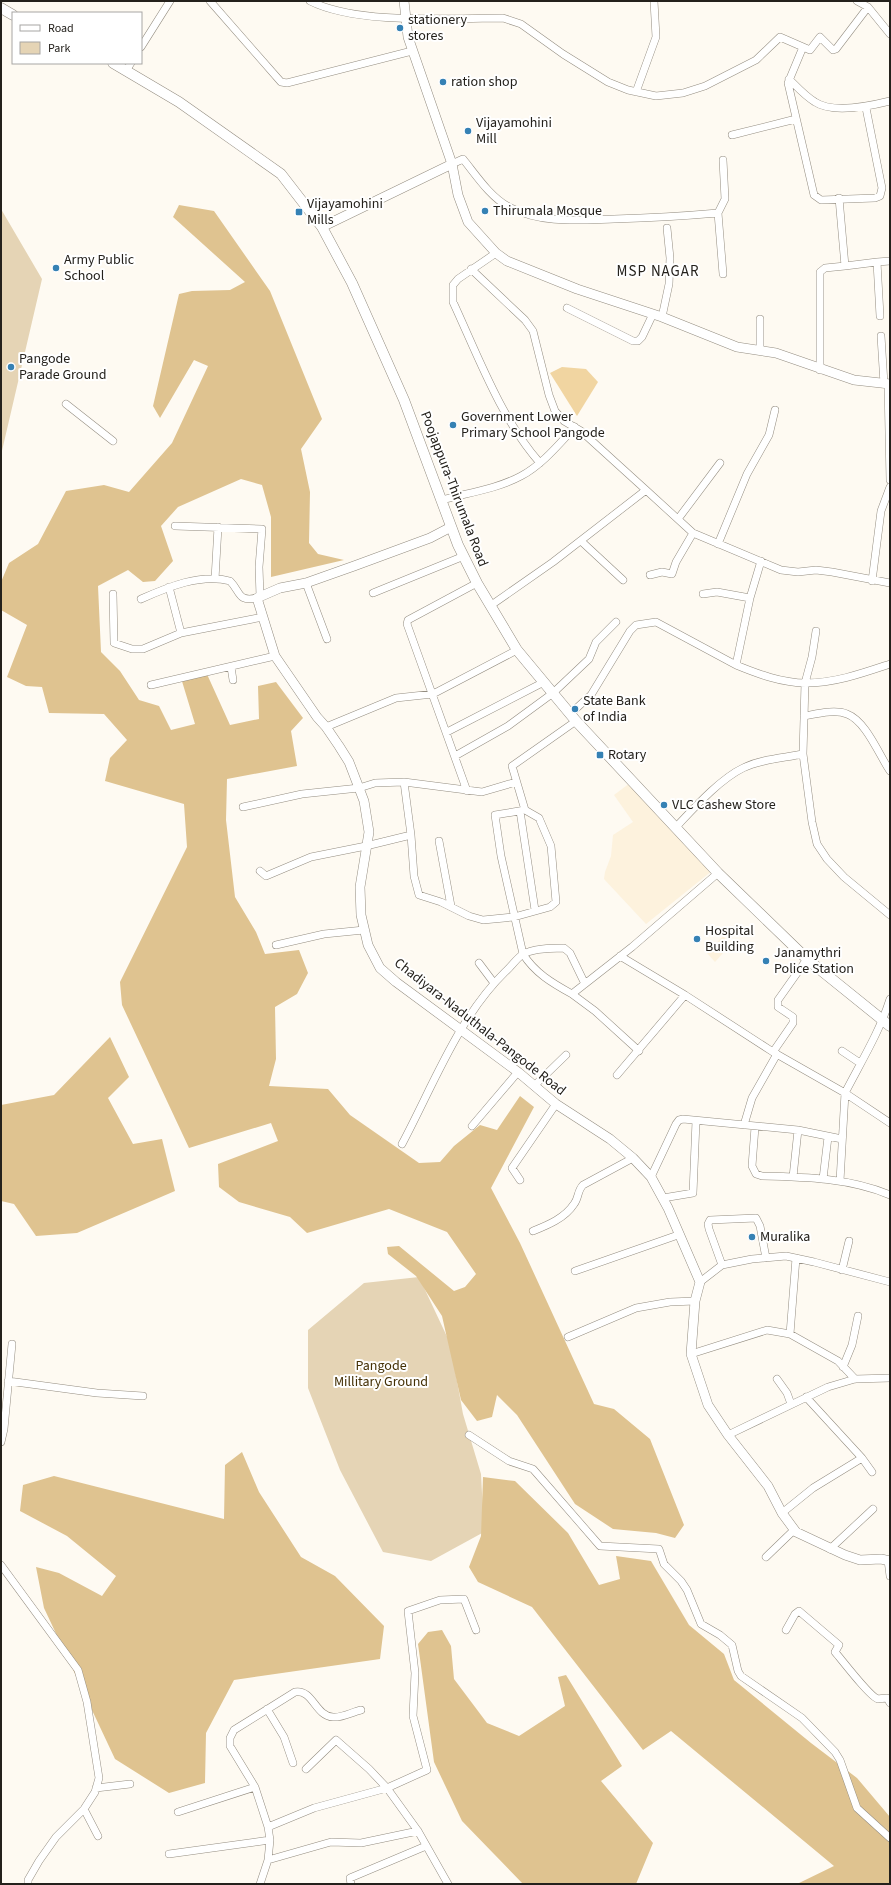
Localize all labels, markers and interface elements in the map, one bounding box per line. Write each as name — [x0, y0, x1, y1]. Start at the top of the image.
place label: stationery stores — [408, 10, 467, 46]
legend — [12, 12, 142, 64]
text: Road — [48, 20, 74, 37]
marker: stationery stores — [395, 23, 405, 33]
text: Park — [48, 40, 70, 57]
place label: ration shop — [451, 72, 518, 92]
marker: ration shop — [438, 77, 448, 87]
place label: Vijayamohini Mill — [476, 113, 552, 149]
marker: Vijayamohini Mill — [463, 126, 473, 136]
place label: Vijayamohini Mills — [307, 194, 383, 230]
place label: Thirumala Mosque — [493, 201, 602, 221]
marker: Thirumala Mosque — [480, 206, 490, 216]
marker: Vijayamohini Mills — [294, 207, 304, 217]
place label: Army Public School — [64, 250, 135, 286]
district label: MSP NAGAR — [617, 261, 700, 282]
marker: Army Public School — [51, 263, 61, 273]
place label: Pangode Parade Ground — [19, 349, 106, 385]
marker: Pangode Parade Ground — [6, 362, 16, 372]
place label: Government Lower Primary School Pangode — [461, 407, 605, 443]
street label: Poojappura-Thirumala Road — [415, 408, 493, 570]
marker: Government Lower Primary School Pangode — [448, 420, 458, 430]
place label: State Bank of India — [583, 691, 646, 727]
marker: State Bank of India — [570, 704, 580, 714]
place label: Rotary — [608, 745, 647, 765]
marker: Rotary — [595, 750, 605, 760]
place label: VLC Cashew Store — [672, 795, 776, 815]
marker: VLC Cashew Store — [659, 800, 669, 810]
place label: Hospital Building — [705, 921, 754, 957]
marker: Hospital Building — [692, 934, 702, 944]
place label: Janamythri Police Station — [774, 943, 854, 979]
street label: Chadiyara-Naduthala-Pangode Road — [390, 954, 570, 1100]
marker: Janamythri Police Station — [761, 956, 771, 966]
place label: Muralika — [760, 1227, 810, 1247]
marker: Muralika — [747, 1232, 757, 1242]
park label: Pangode Millitary Ground — [334, 1356, 428, 1392]

